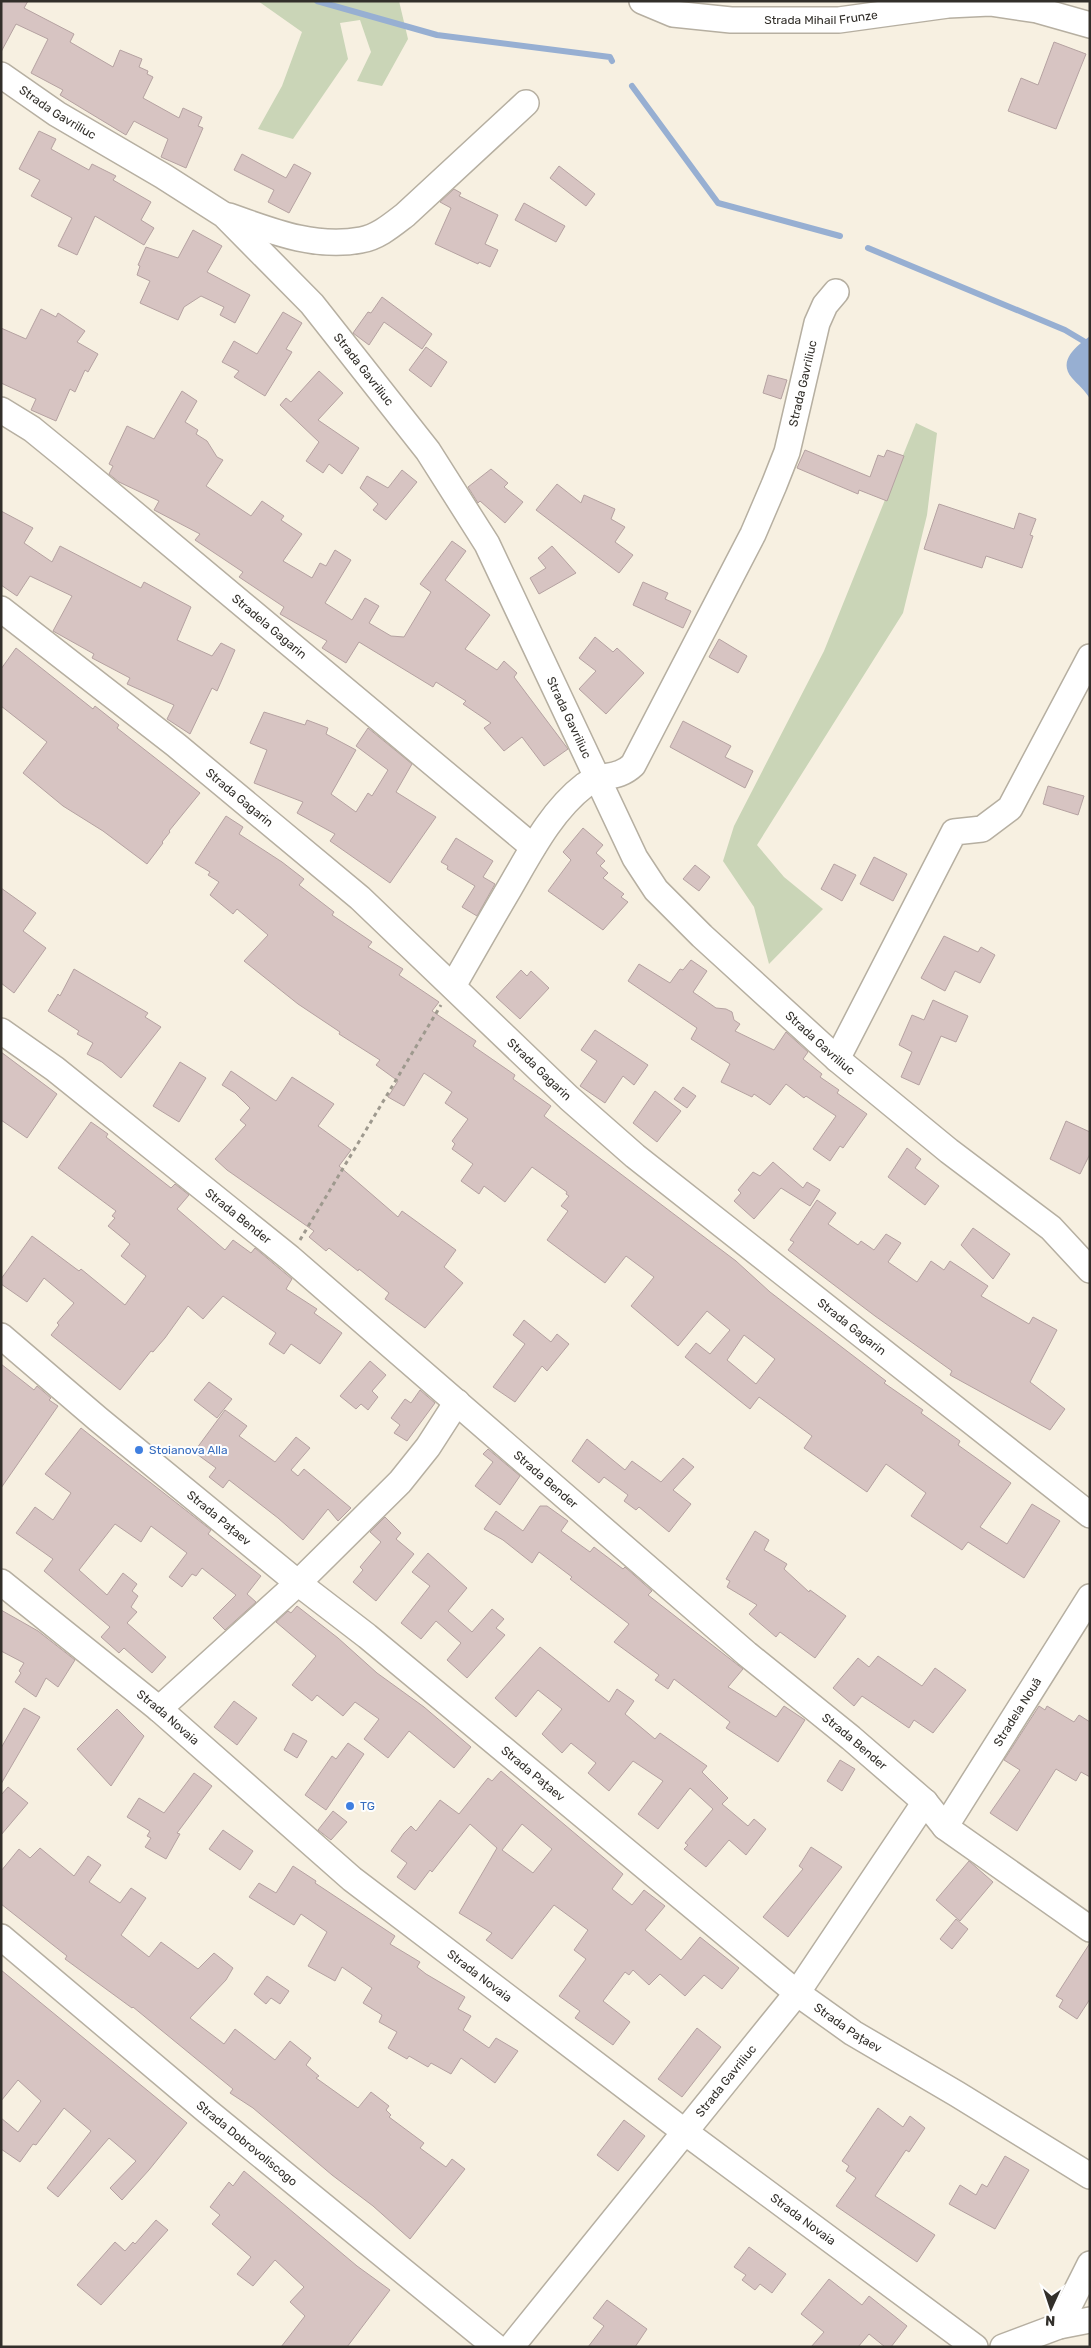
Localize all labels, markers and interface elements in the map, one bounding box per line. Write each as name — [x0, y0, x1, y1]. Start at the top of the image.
street label: Strada Mihail Frunze — [764, 8, 879, 27]
street label: Strada Gavriliuc — [16, 83, 99, 142]
street label: Strada Gavriliuc — [331, 330, 397, 409]
street label: Strada Gavriliuc — [786, 338, 820, 428]
street label: Stradela Gagarin — [229, 591, 309, 662]
street label: Strada Gavriliuc — [544, 675, 594, 761]
street label: Strada Gagarin — [203, 766, 276, 830]
street label: Strada Gavriliuc — [783, 1008, 858, 1078]
street label: Strada Gagarin — [504, 1036, 574, 1103]
street label: Strada Bender — [202, 1186, 274, 1247]
street label: Strada Gagarin — [815, 1296, 889, 1358]
place label: Stoianova Alla — [149, 1443, 228, 1457]
marker: Stoianova Alla — [133, 1444, 145, 1456]
street label: Strada Bender — [511, 1448, 581, 1512]
street label: Strada Pațaev — [184, 1488, 254, 1549]
street label: Stradela Nouă — [991, 1675, 1044, 1749]
street label: Strada Novaia — [134, 1687, 202, 1748]
street label: Strada Bender — [819, 1710, 890, 1773]
street label: Strada Pațaev — [498, 1743, 568, 1805]
place label: TG — [360, 1799, 375, 1813]
marker: TG — [344, 1800, 356, 1812]
street label: Strada Novaia — [444, 1947, 515, 2005]
street label: Strada Pațaev — [811, 2000, 885, 2056]
street label: Strada Gavriliuc — [693, 2042, 759, 2120]
street label: Strada Dobrovoliscogo — [193, 2098, 300, 2189]
street label: Strada Novaia — [768, 2191, 838, 2248]
north arrow — [1026, 2283, 1076, 2333]
text: N — [1045, 2312, 1056, 2329]

